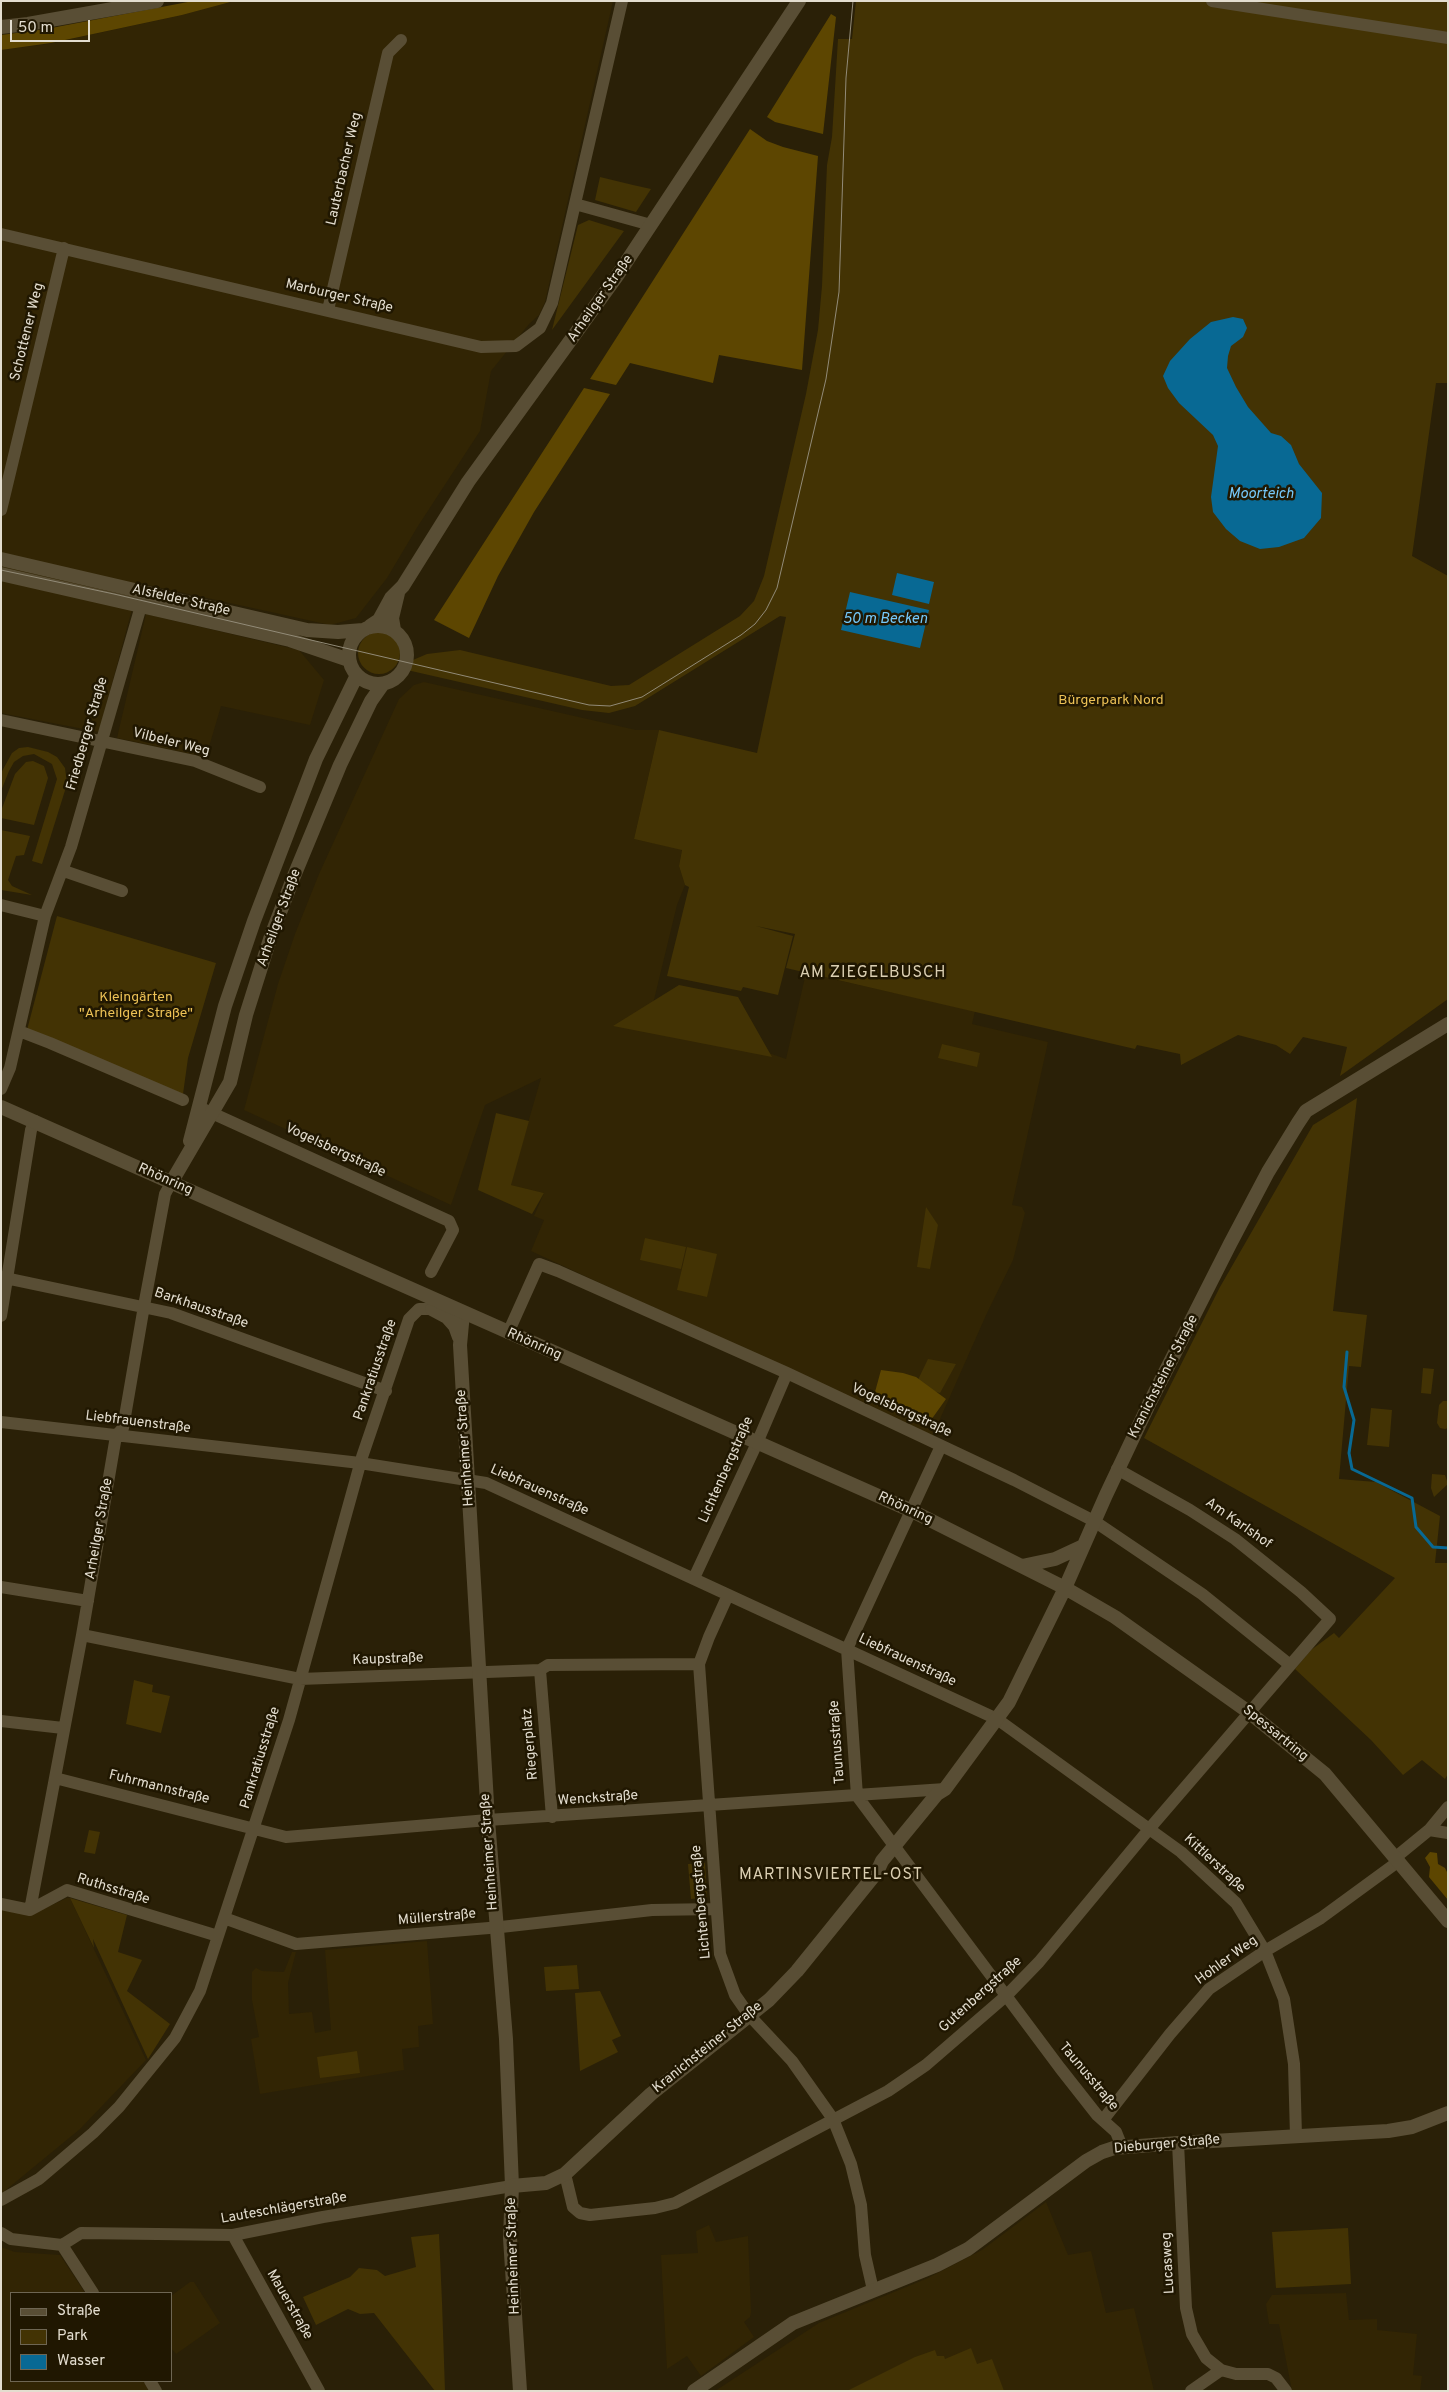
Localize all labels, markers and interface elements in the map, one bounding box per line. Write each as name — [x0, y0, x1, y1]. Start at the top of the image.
scale bar — [12, 10, 92, 42]
text: 50 m — [18, 19, 53, 38]
street label: Lauterbacher Weg — [324, 111, 366, 227]
street label: Arheilger Straße — [565, 252, 637, 346]
street label: Marburger Straße — [284, 276, 394, 318]
street label: Schottener Weg — [8, 281, 48, 383]
water label: Moorteich — [1228, 486, 1294, 504]
street label: Alsfelder Straße — [130, 582, 232, 620]
water label: 50 m Becken — [843, 611, 927, 629]
street label: Friedberger Straße — [64, 675, 112, 793]
park label: Bürgerpark Nord — [1058, 693, 1164, 709]
street label: Vilbeler Weg — [131, 725, 211, 761]
street label: Arheilger Straße — [255, 867, 305, 969]
district label: AM ZIEGELBUSCH — [798, 964, 948, 984]
park label: Kleingärten "Arheilger Straße" — [79, 990, 193, 1022]
street label: Vogelsbergstraße — [282, 1120, 388, 1182]
street label: Rhönring — [135, 1160, 195, 1200]
street label: Barkhausstraße — [152, 1285, 250, 1333]
street label: Kranichsteiner Straße — [1126, 1313, 1202, 1441]
street label: Pankratiusstraße — [351, 1317, 401, 1423]
street label: Rhönring — [504, 1325, 564, 1365]
street label: Vogelsbergstraße — [848, 1380, 954, 1442]
street label: Heinheimer Straße — [454, 1389, 478, 1507]
street label: Liebfrauenstraße — [84, 1408, 192, 1438]
street label: Lichtenbergstraße — [696, 1414, 758, 1526]
street label: Liebfrauenstraße — [487, 1462, 591, 1520]
street label: Arheilger Straße — [83, 1477, 117, 1581]
street label: Rhönring — [875, 1489, 935, 1529]
street label: Am Karlshof — [1202, 1495, 1274, 1553]
street label: Liebfrauenstraße — [855, 1631, 959, 1691]
street label: Kaupstraße — [352, 1650, 424, 1670]
street label: Taunusstraße — [827, 1700, 849, 1784]
street label: Spessartring — [1239, 1702, 1311, 1766]
street label: Pankratiusstraße — [238, 1705, 284, 1811]
street label: Riegerplatz — [519, 1707, 543, 1781]
street label: Fuhrmannstraße — [107, 1767, 211, 1809]
street label: Wenckstraße — [557, 1788, 639, 1810]
street label: Heinheimer Straße — [478, 1793, 502, 1911]
street label: Kittlerstraße — [1180, 1831, 1248, 1897]
street label: Lichtenbergstraße — [689, 1844, 715, 1960]
district label: MARTINSVIERTEL-OST — [737, 1866, 925, 1886]
street label: Ruthsstraße — [74, 1871, 152, 1909]
street label: Müllerstraße — [397, 1906, 477, 1930]
street label: Hohler Weg — [1193, 1933, 1261, 1989]
street label: Gutenbergstraße — [936, 1953, 1026, 2037]
street label: Kranichsteiner Straße — [650, 1999, 766, 2097]
street label: Taunusstraße — [1055, 2039, 1121, 2115]
street label: Dieburger Straße — [1113, 2132, 1221, 2158]
street label: Lauteschlägerstraße — [220, 2190, 348, 2228]
street label: Heinheimer Straße — [504, 2197, 524, 2315]
street label: Lucasweg — [1159, 2232, 1179, 2294]
street label: Mauerstraße — [262, 2267, 316, 2343]
legend — [10, 2292, 172, 2382]
text: Straße — [57, 2302, 101, 2321]
text: Park — [57, 2327, 88, 2346]
text: Wasser — [57, 2352, 105, 2371]

